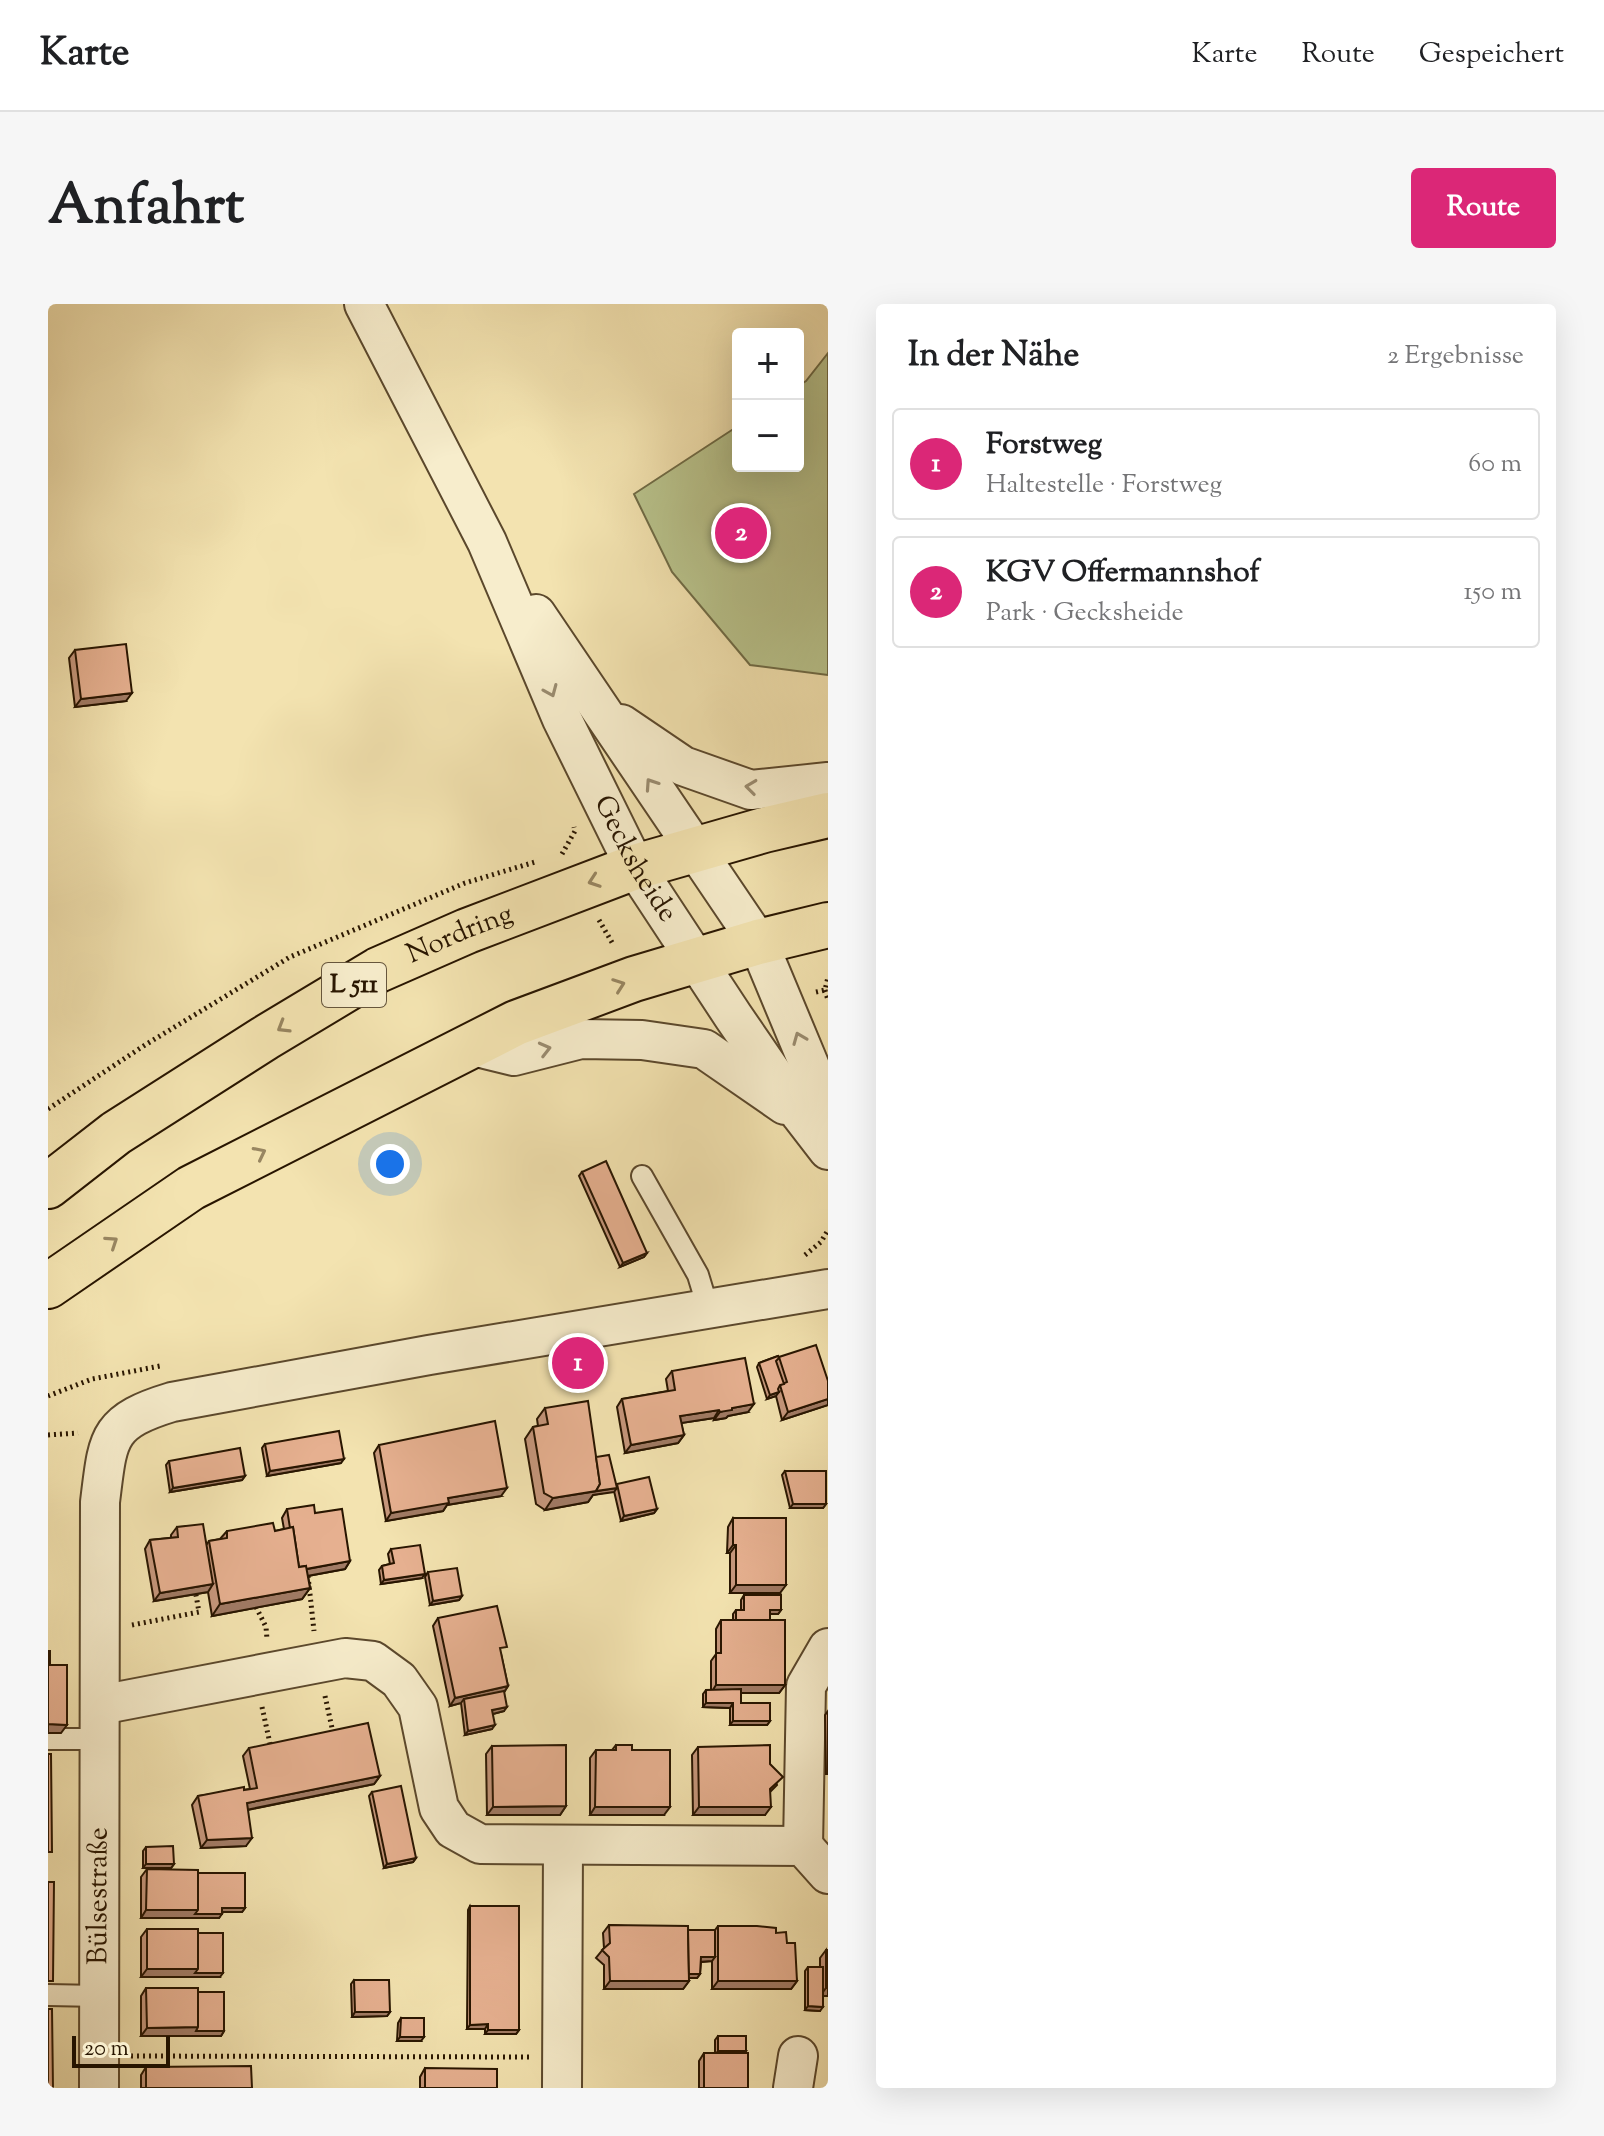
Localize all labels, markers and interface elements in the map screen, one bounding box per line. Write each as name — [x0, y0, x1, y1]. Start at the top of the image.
text: Karte — [40, 28, 129, 82]
text: Karte — [1192, 35, 1257, 75]
text: Route — [1301, 35, 1375, 75]
text: Gespeichert — [1419, 35, 1564, 75]
text: Anfahrt — [48, 168, 244, 249]
button: Route — [1411, 168, 1556, 248]
map controls — [732, 328, 804, 472]
button: + — [732, 328, 804, 400]
text: In der Nähe — [908, 332, 1079, 381]
text: 2 Ergebnisse — [1387, 338, 1524, 375]
button: − — [732, 400, 804, 472]
text: Forstweg — [986, 424, 1102, 467]
text: 1 — [932, 446, 940, 483]
text: 60 m — [1468, 446, 1522, 483]
text: Haltestelle · Forstweg — [986, 467, 1222, 504]
pin: 2 — [715, 503, 767, 563]
text: KGV Offermannshof — [986, 552, 1260, 595]
text: 2 — [930, 574, 942, 611]
text: 150 m — [1463, 574, 1522, 611]
text: Park · Gecksheide — [986, 595, 1184, 632]
one-way arrow — [541, 683, 557, 698]
one-way arrow — [646, 779, 661, 793]
one-way arrow — [744, 779, 757, 796]
street label: Gecksheide — [583, 789, 686, 931]
one-way arrow — [587, 871, 601, 888]
street label: Nordring — [400, 895, 519, 975]
road number: L 511 — [322, 963, 386, 1007]
one-way arrow — [611, 978, 625, 994]
one-way arrow — [277, 1017, 292, 1033]
one-way arrow — [792, 1032, 808, 1046]
one-way arrow — [537, 1041, 551, 1058]
your location — [370, 1144, 410, 1184]
one-way arrow — [252, 1147, 267, 1162]
one-way arrow — [104, 1237, 118, 1252]
pin: 1 — [552, 1333, 604, 1393]
street label: Bülsestraße — [79, 1827, 119, 1965]
scale bar — [72, 2032, 170, 2068]
text: 20 m — [84, 2034, 129, 2066]

